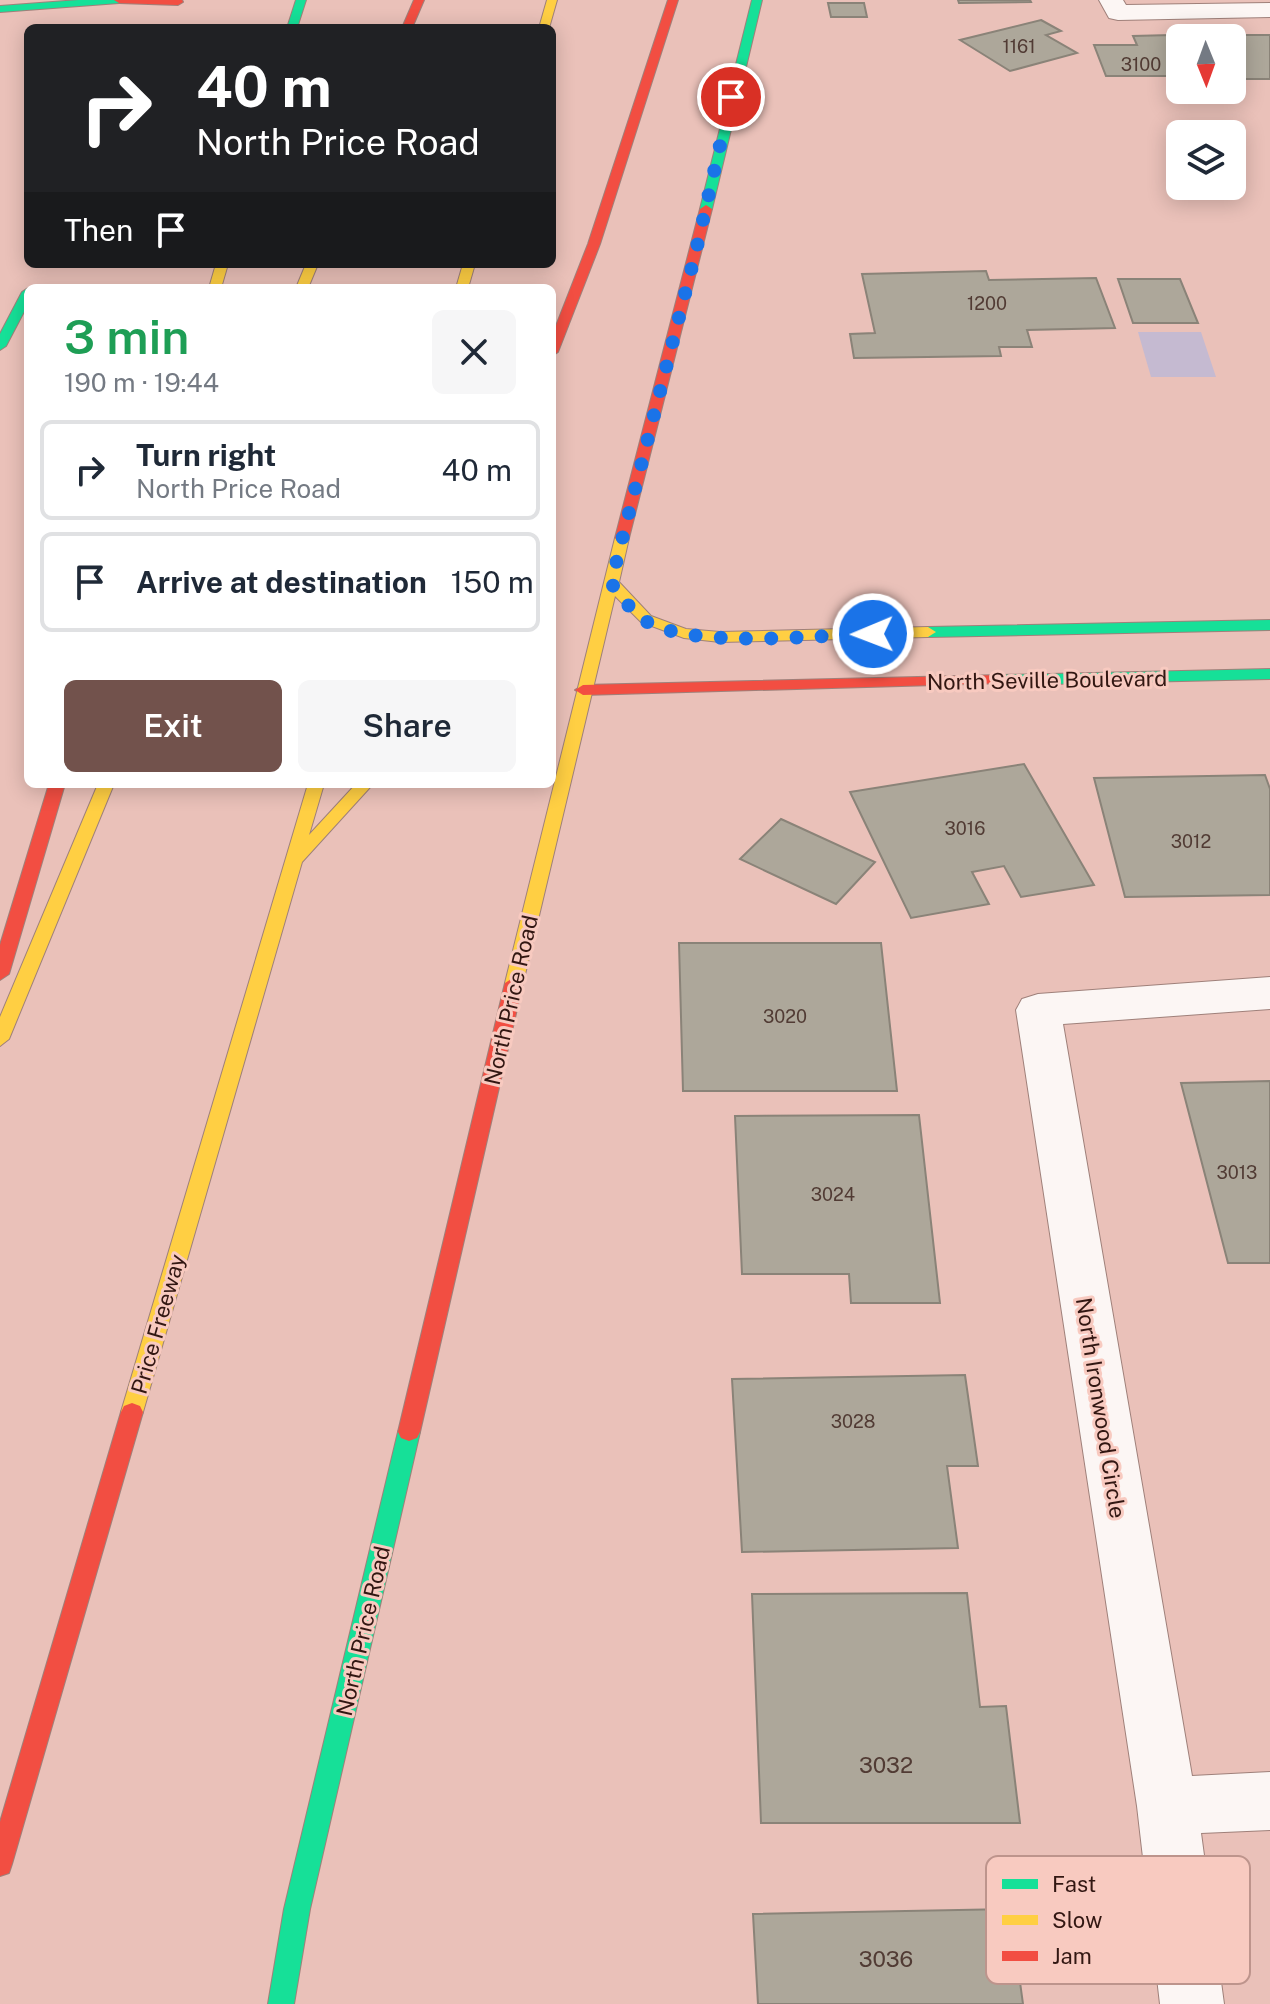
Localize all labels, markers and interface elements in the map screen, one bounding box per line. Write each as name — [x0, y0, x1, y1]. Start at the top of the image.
north arrow — [1166, 24, 1246, 104]
map controls — [1166, 24, 1246, 200]
house number: 1161 — [1002, 36, 1036, 57]
text: 40 m — [196, 54, 332, 120]
house number: 3100 — [1121, 54, 1161, 75]
icon: right — [64, 56, 168, 160]
pin — [697, 63, 765, 131]
icon: arrive — [709, 75, 753, 119]
button: layers — [1166, 120, 1246, 200]
text: North Price Road — [196, 121, 480, 163]
icon: arrive — [149, 208, 193, 252]
text: Then — [64, 212, 133, 248]
house number: 1200 — [967, 293, 1007, 314]
text: 3 min — [64, 308, 189, 365]
button: close — [432, 310, 516, 394]
text: 190 m · 19:44 — [64, 367, 219, 398]
text: Turn right — [136, 437, 276, 473]
icon: right — [68, 448, 112, 492]
text: 40 m — [442, 452, 512, 488]
text: North Price Road — [136, 473, 341, 504]
icon: arrive — [68, 560, 112, 604]
text: Arrive at destination — [136, 564, 427, 600]
text: 150 m — [451, 564, 534, 600]
position arrow — [831, 592, 915, 676]
street label: North Seville Boulevard — [927, 665, 1167, 695]
button: Exit — [64, 680, 282, 772]
button: Share — [298, 680, 516, 772]
house number: 3016 — [945, 818, 985, 839]
house number: 3012 — [1171, 831, 1211, 852]
street label: North Price Road — [479, 913, 543, 1087]
house number: 3020 — [763, 1006, 807, 1027]
house number: 3013 — [1217, 1162, 1257, 1183]
house number: 3024 — [811, 1184, 855, 1205]
street label: Price Freeway — [126, 1251, 190, 1397]
street label: North Ironwood Circle — [1071, 1296, 1131, 1520]
house number: 3028 — [831, 1411, 875, 1432]
street label: North Price Road — [331, 1544, 395, 1718]
house number: 3032 — [859, 1752, 913, 1778]
legend — [986, 1856, 1250, 1984]
text: Fast — [1052, 1871, 1096, 1897]
text: Slow — [1052, 1907, 1102, 1933]
text: Jam — [1052, 1943, 1092, 1969]
house number: 3036 — [859, 1946, 913, 1972]

